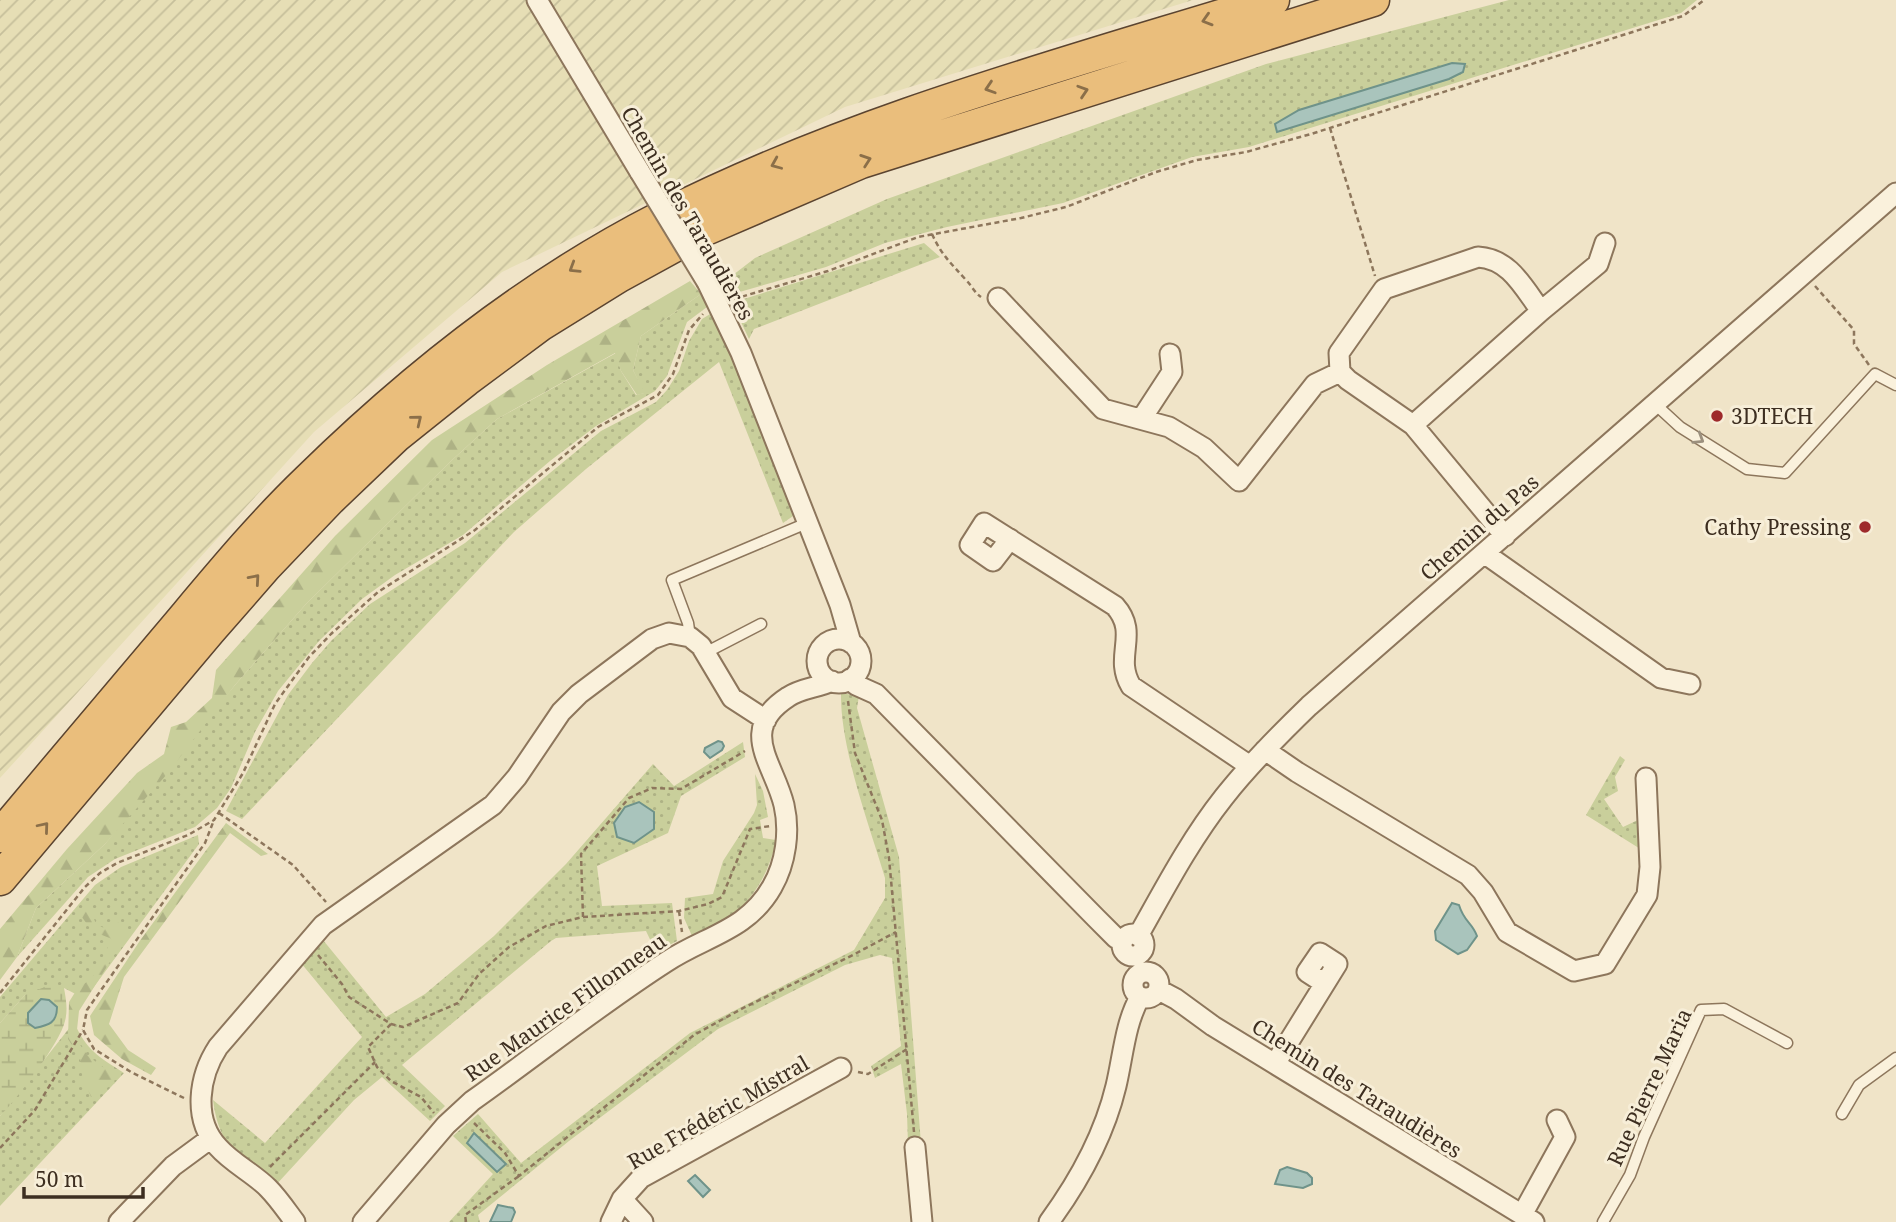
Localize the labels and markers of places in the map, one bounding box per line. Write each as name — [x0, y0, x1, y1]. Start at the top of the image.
place label: 3DTECH — [1731, 402, 1813, 430]
marker: 3DTECH — [1709, 408, 1725, 424]
place label: Cathy Pressing — [1704, 513, 1852, 541]
marker: Cathy Pressing — [1857, 519, 1873, 535]

